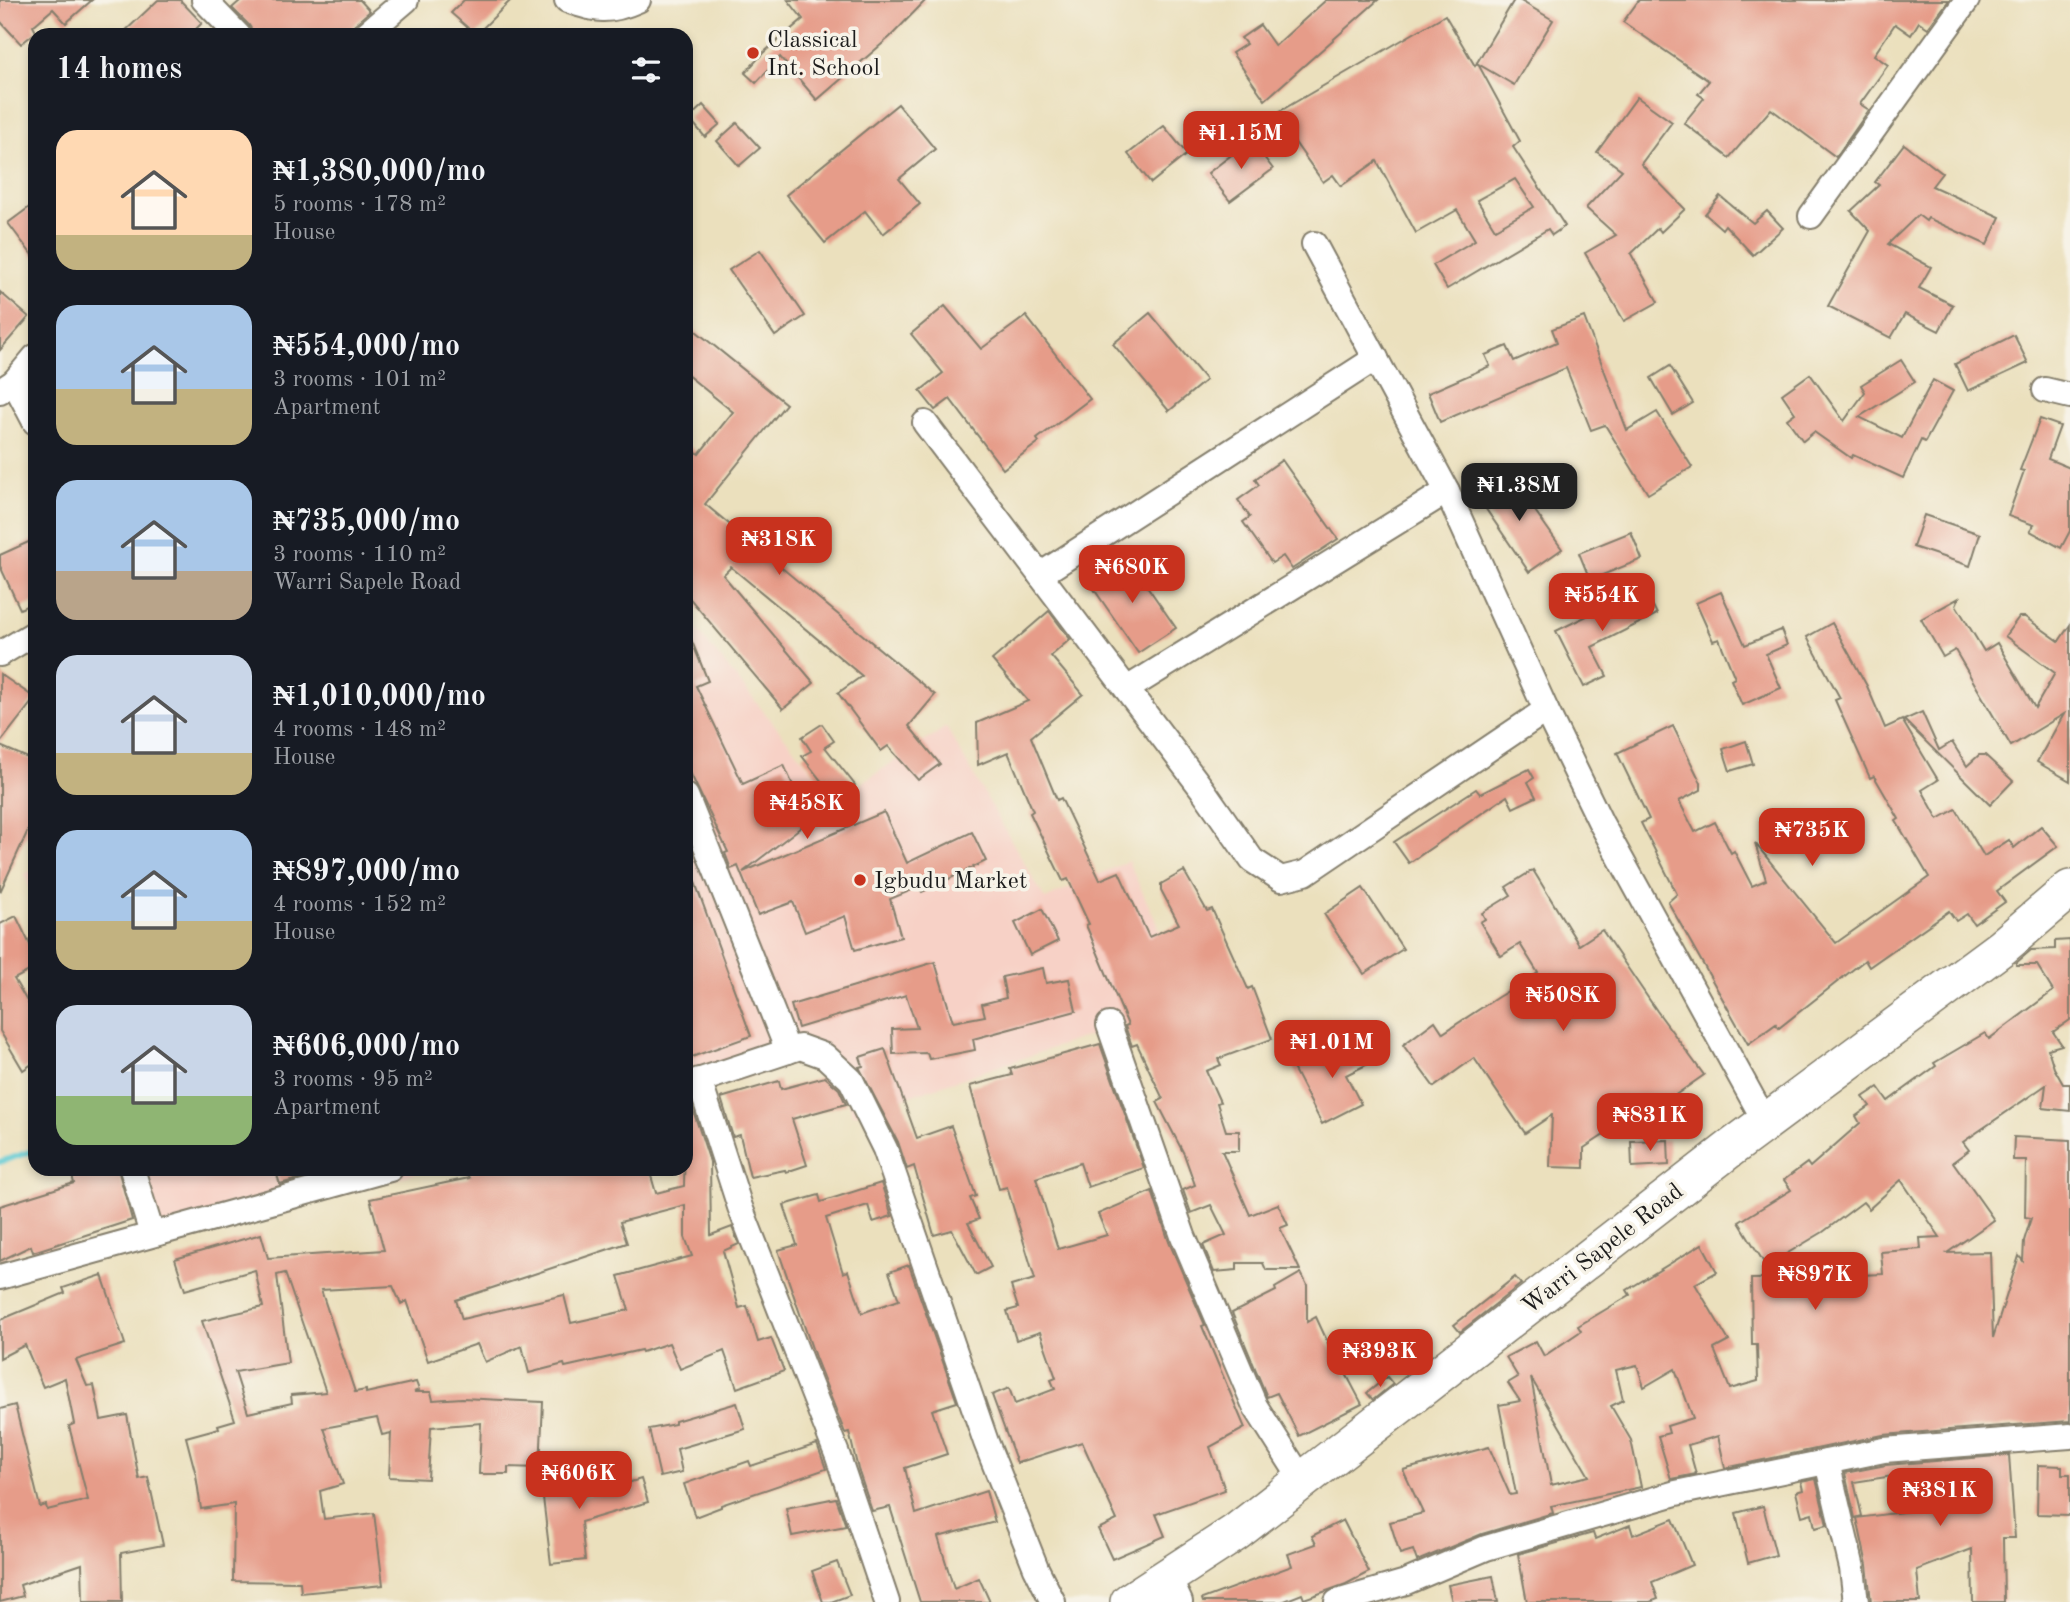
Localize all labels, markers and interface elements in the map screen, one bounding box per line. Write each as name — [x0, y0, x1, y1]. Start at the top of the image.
place label: Classical Int. School — [767, 29, 880, 81]
marker: Classical Int. School — [745, 45, 761, 61]
icon: filters — [627, 51, 665, 89]
text: 14 homes — [56, 55, 182, 85]
pin: ₦1.15M — [1184, 111, 1298, 171]
text: ₦1.15M — [1199, 122, 1283, 145]
text: ₦1,380,000/mo — [273, 157, 486, 187]
icon: home — [112, 158, 196, 242]
text: 5 rooms · 178 m² — [273, 193, 446, 216]
text: House — [273, 221, 335, 244]
text: ₦554,000/mo — [273, 332, 460, 362]
icon: home — [112, 333, 196, 417]
text: 3 rooms · 101 m² — [273, 368, 446, 391]
text: Apartment — [273, 396, 381, 419]
pin: ₦1.38M — [1462, 463, 1576, 523]
text: ₦1.38M — [1477, 474, 1561, 497]
text: ₦735,000/mo — [273, 507, 460, 537]
icon: home — [112, 508, 196, 592]
pin: ₦318K — [730, 518, 828, 577]
text: ₦318K — [742, 528, 816, 551]
text: 3 rooms · 110 m² — [273, 543, 446, 566]
pin: ₦680K — [1083, 546, 1181, 605]
text: ₦680K — [1095, 556, 1169, 579]
text: Warri Sapele Road — [273, 571, 461, 594]
pin: ₦554K — [1553, 574, 1651, 633]
text: ₦554K — [1565, 584, 1639, 607]
text: ₦1,010,000/mo — [273, 682, 486, 712]
icon: home — [112, 683, 196, 767]
text: 4 rooms · 148 m² — [273, 718, 446, 741]
text: House — [273, 746, 335, 769]
pin: ₦458K — [758, 782, 856, 841]
text: ₦458K — [770, 792, 844, 815]
pin: ₦735K — [1763, 808, 1861, 868]
text: ₦735K — [1775, 819, 1849, 842]
text: ₦897,000/mo — [273, 857, 460, 887]
icon: home — [112, 858, 196, 942]
place label: Igbudu Market — [874, 870, 1027, 894]
marker: Igbudu Market — [852, 872, 868, 888]
text: 4 rooms · 152 m² — [273, 893, 446, 916]
text: House — [273, 921, 335, 944]
pin: ₦508K — [1514, 974, 1612, 1033]
text: ₦508K — [1526, 984, 1600, 1007]
pin: ₦1.01M — [1275, 1020, 1389, 1080]
text: ₦1.01M — [1290, 1031, 1374, 1054]
text: ₦606,000/mo — [273, 1032, 460, 1062]
icon: home — [112, 1033, 196, 1117]
text: 3 rooms · 95 m² — [273, 1068, 433, 1091]
pin: ₦831K — [1601, 1094, 1699, 1153]
text: Apartment — [273, 1096, 381, 1119]
text: ₦831K — [1613, 1104, 1687, 1127]
street label: Warri Sapele Road — [1518, 1180, 1688, 1319]
pin: ₦897K — [1766, 1252, 1864, 1312]
text: ₦897K — [1778, 1263, 1852, 1286]
pin: ₦393K — [1331, 1330, 1429, 1389]
text: ₦393K — [1343, 1340, 1417, 1363]
pin: ₦606K — [530, 1452, 628, 1511]
text: ₦606K — [542, 1462, 616, 1485]
pin: ₦381K — [1891, 1468, 1989, 1528]
text: ₦381K — [1903, 1479, 1977, 1502]

